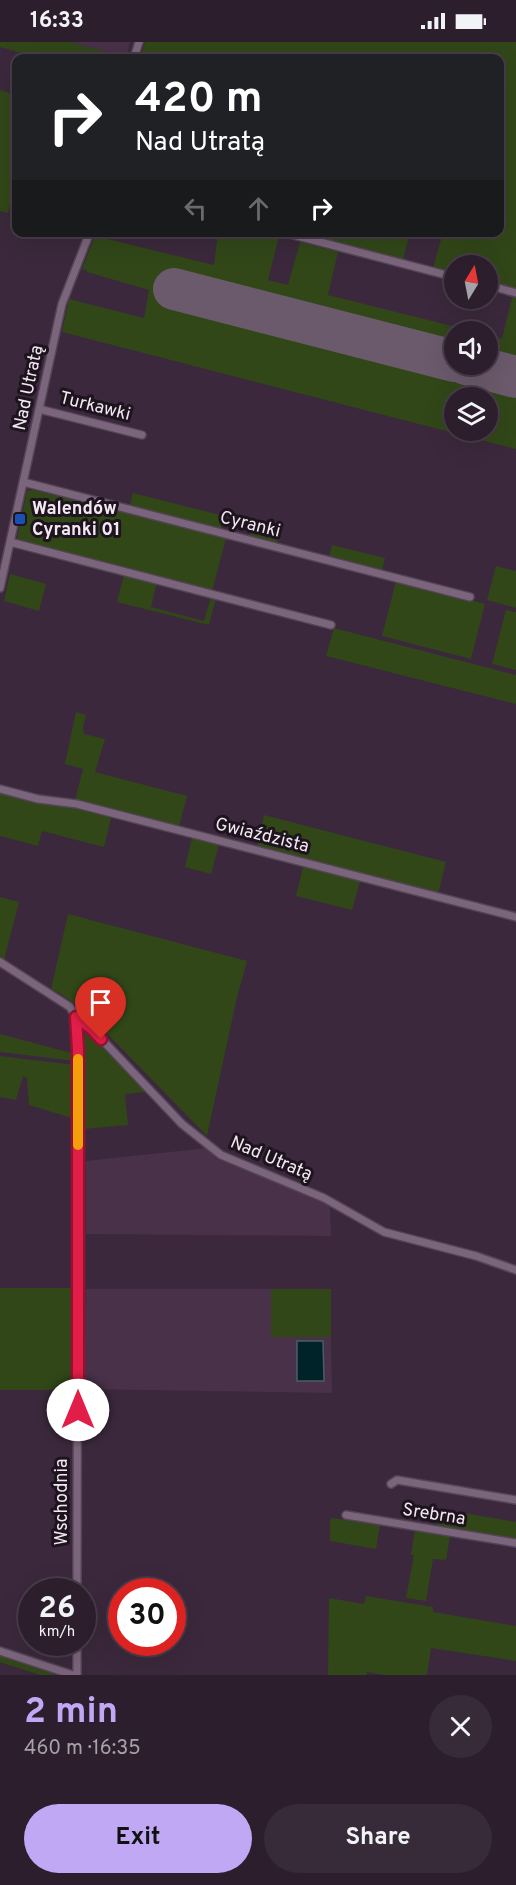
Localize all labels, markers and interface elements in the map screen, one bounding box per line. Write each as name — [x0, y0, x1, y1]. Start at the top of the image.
text: 16:33 — [30, 8, 84, 35]
text: 420 m — [135, 74, 263, 127]
icon: right — [36, 78, 114, 156]
text: Nad Utratą — [135, 126, 265, 160]
icon: left — [179, 192, 212, 225]
icon: ahead — [242, 192, 275, 225]
icon: right — [305, 192, 338, 225]
north arrow — [444, 255, 498, 309]
map controls — [444, 255, 498, 441]
button: sound — [444, 321, 498, 375]
street label: Nad Utratą — [9, 343, 49, 433]
street label: Turkawki — [57, 387, 133, 427]
button: layers — [444, 387, 498, 441]
place label: Walendów Cyranki 01 — [32, 498, 120, 542]
street label: Cyranki — [217, 506, 283, 544]
marker: Walendów Cyranki 01 — [13, 512, 27, 526]
street label: Gwiaździsta — [213, 813, 311, 859]
pin — [75, 977, 126, 1039]
icon: arrive — [84, 986, 117, 1019]
street label: Nad Utratą — [227, 1131, 315, 1187]
position arrow — [46, 1378, 110, 1442]
street label: Wschodnia — [51, 1458, 74, 1546]
street label: Srebrna — [401, 1499, 467, 1531]
speed limit sign: 30 — [108, 1578, 186, 1656]
text: 26 — [39, 1591, 75, 1628]
text: km/h — [39, 1623, 75, 1642]
text: 2 min — [24, 1690, 118, 1736]
button: close — [429, 1695, 492, 1758]
text: 460 m · 16:35 — [24, 1736, 141, 1762]
button: Exit — [24, 1804, 252, 1873]
button: Share — [264, 1804, 492, 1873]

